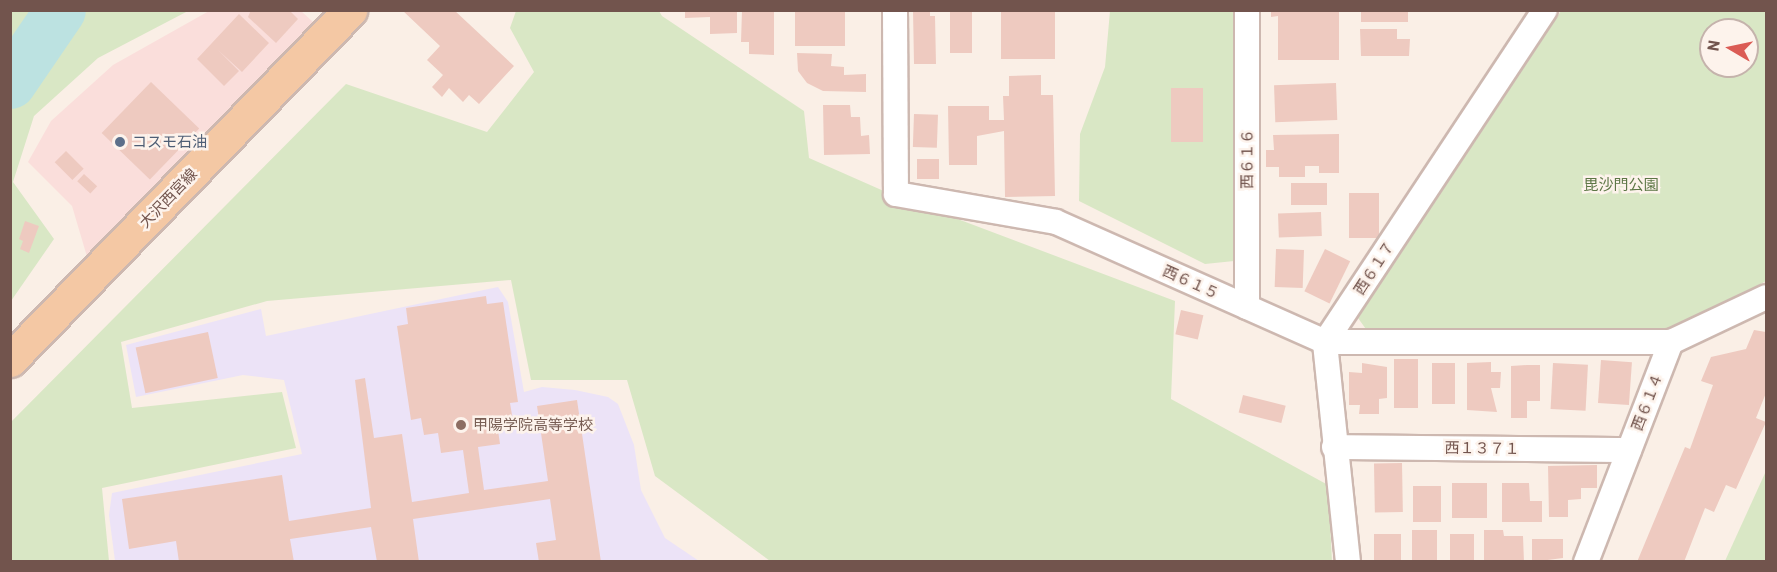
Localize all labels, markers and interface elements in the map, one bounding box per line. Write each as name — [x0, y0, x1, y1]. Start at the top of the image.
north arrow — [1699, 18, 1759, 78]
text: N — [1702, 39, 1723, 52]
street label: 西６１６ — [1238, 129, 1256, 189]
place label: コスモ石油 — [132, 133, 207, 151]
marker: コスモ石油 — [113, 135, 127, 149]
street label: 大沢西宮線 — [135, 165, 201, 231]
park label: 毘沙門公園 — [1584, 176, 1658, 194]
street label: 西６１７ — [1350, 238, 1398, 298]
street label: 西６１５ — [1160, 262, 1222, 302]
street label: 西６１４ — [1628, 371, 1666, 433]
place label: 甲陽学院高等学校 — [473, 416, 593, 434]
marker: 甲陽学院高等学校 — [454, 418, 468, 432]
street label: 西１３７１ — [1444, 438, 1520, 458]

